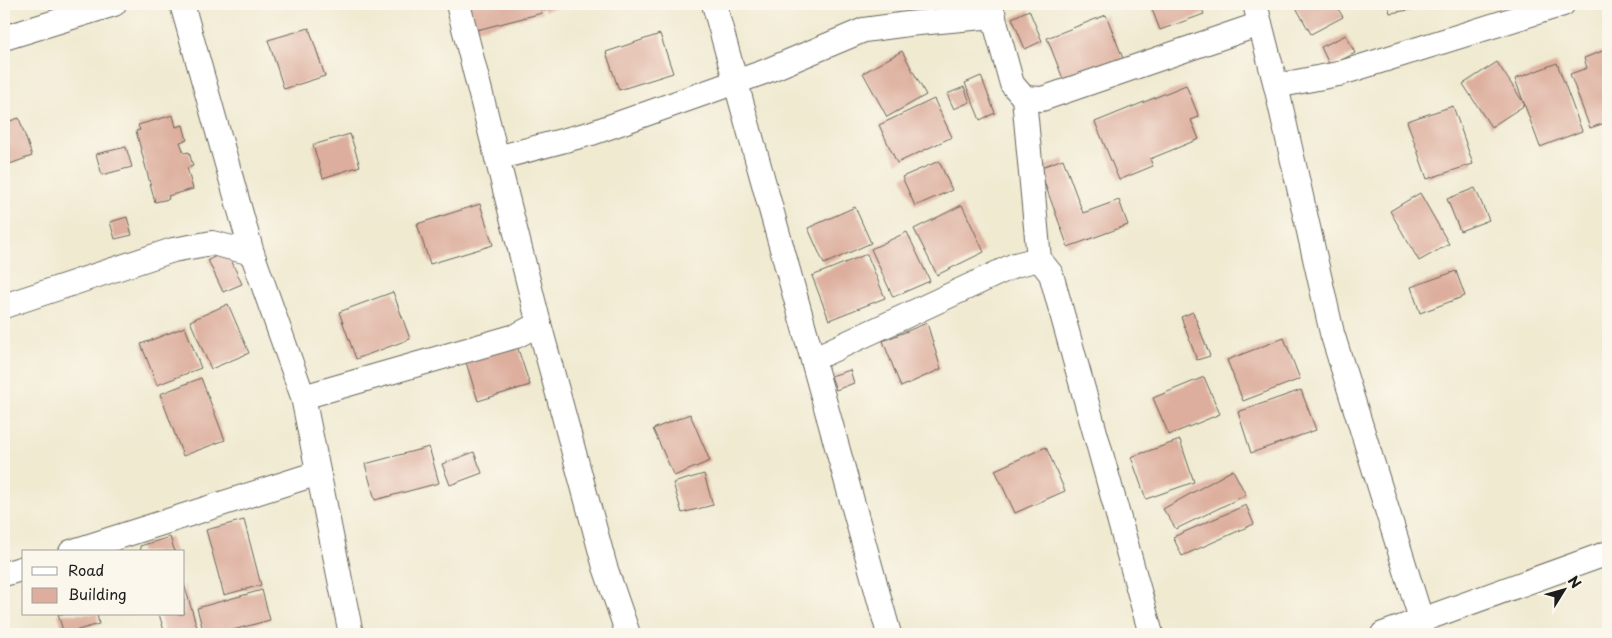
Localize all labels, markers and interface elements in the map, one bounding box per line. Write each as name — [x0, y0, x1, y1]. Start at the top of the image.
legend — [22, 550, 185, 616]
text: Road — [68, 558, 104, 581]
north arrow — [1540, 566, 1590, 616]
text: N — [1563, 571, 1587, 593]
text: Building — [68, 582, 127, 605]

